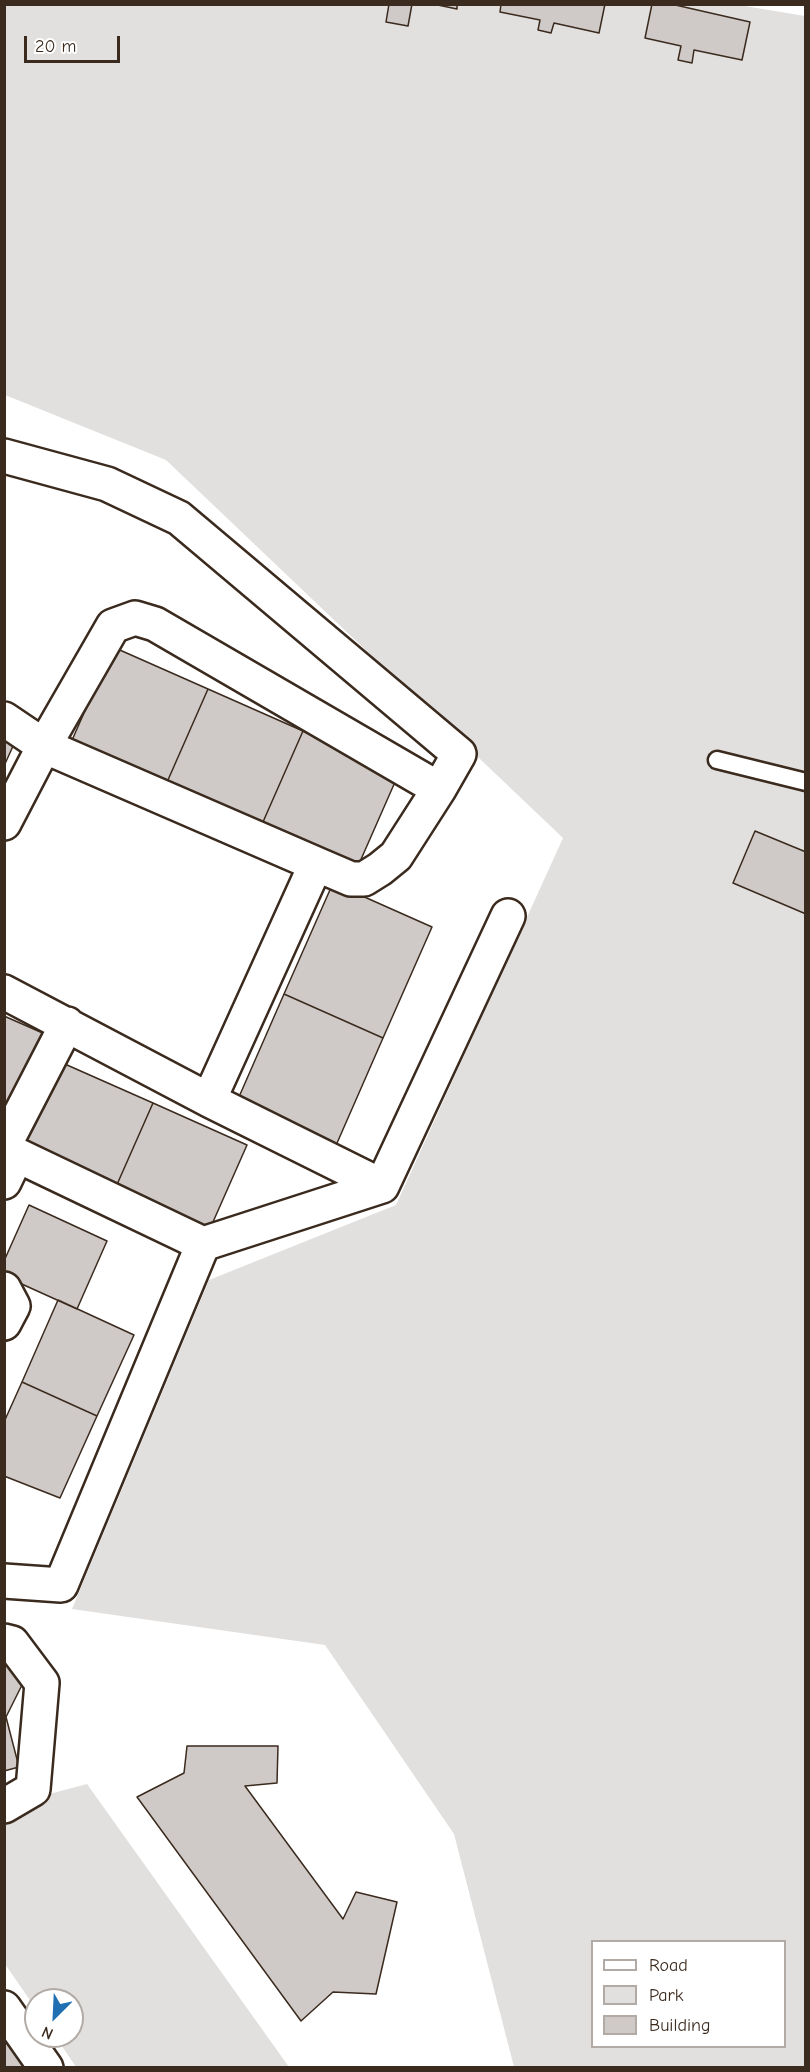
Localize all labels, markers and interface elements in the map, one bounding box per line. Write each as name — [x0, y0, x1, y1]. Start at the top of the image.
scale bar — [27, 24, 123, 62]
text: 20 m — [35, 36, 76, 57]
legend — [591, 1940, 786, 2048]
text: Road — [649, 1955, 688, 1976]
text: Park — [649, 1985, 683, 2006]
north arrow — [24, 1988, 84, 2048]
text: Building — [649, 2015, 711, 2036]
text: N — [39, 2022, 56, 2043]

